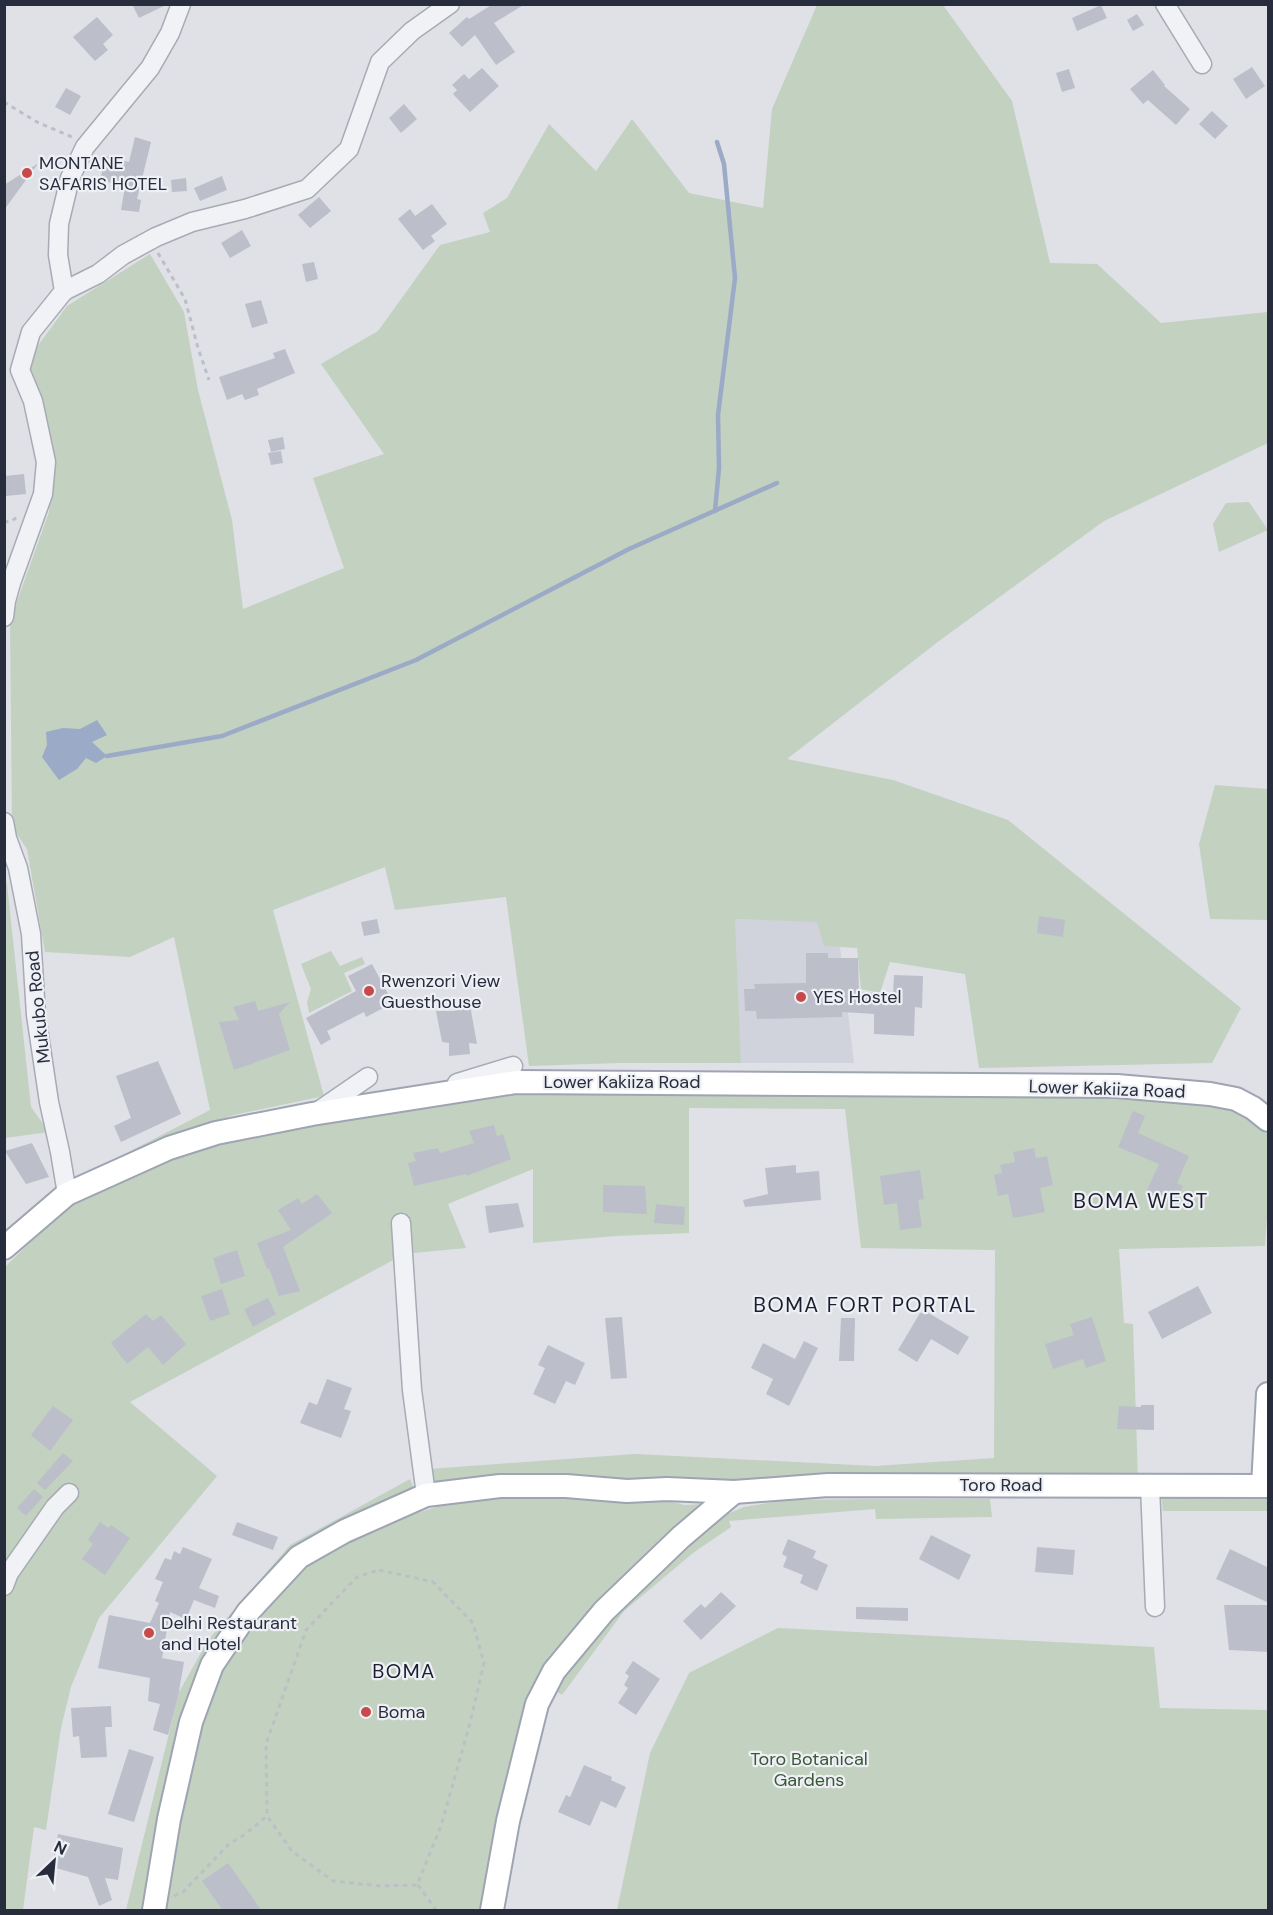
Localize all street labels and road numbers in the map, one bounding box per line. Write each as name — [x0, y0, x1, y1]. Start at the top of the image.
street label: Mukubo Road — [20, 949, 56, 1065]
street label: Lower Kakiiza Road — [544, 1070, 700, 1094]
street label: Lower Kakiiza Road — [1028, 1074, 1186, 1104]
street label: Toro Road — [960, 1473, 1042, 1497]

